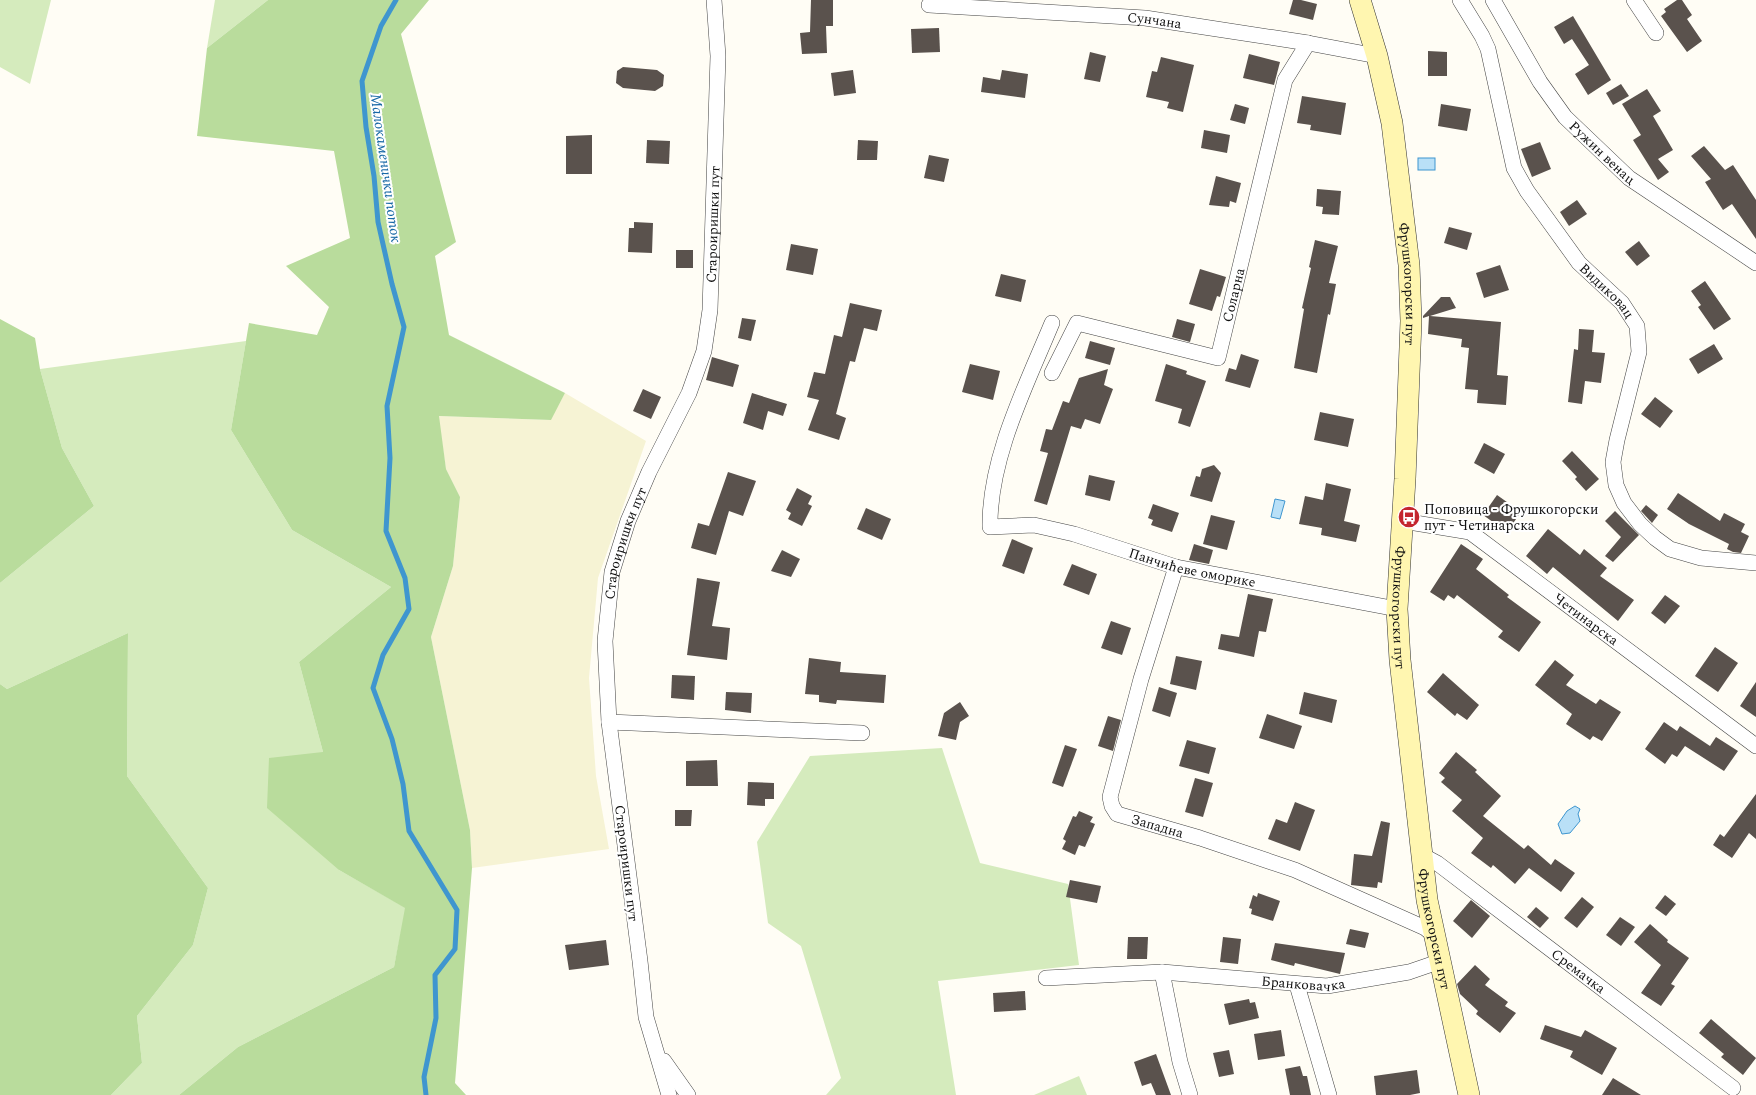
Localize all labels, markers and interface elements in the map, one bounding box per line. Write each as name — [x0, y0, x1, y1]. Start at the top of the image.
street label: Сунчана — [1127, 7, 1183, 35]
water label: Малокаменички поток — [364, 92, 407, 244]
street label: Ружин венац — [1564, 116, 1639, 190]
street label: Староиришки пут — [701, 166, 726, 283]
street label: Фрушкогорски пут — [1393, 221, 1421, 346]
street label: Видиковац — [1574, 258, 1639, 323]
street label: Соларна — [1217, 266, 1250, 324]
street label: Староиришки пут — [599, 484, 652, 601]
place label: Поповица - Фрушкогорски пут - Четинарска — [1424, 499, 1599, 536]
bus stop icon: Поповица - Фрушкогорски пут - Четинарска — [1396, 504, 1422, 530]
street label: Панчићеве оморике — [1126, 542, 1258, 593]
street label: Фрушкогорски пут — [1386, 545, 1411, 670]
street label: Четинарска — [1549, 588, 1623, 651]
street label: Староиришки пут — [609, 804, 644, 922]
street label: Западна — [1129, 809, 1186, 844]
street label: Фрушкогорски пут — [1413, 867, 1456, 992]
street label: Сремачка — [1547, 943, 1610, 999]
street label: Бранковачка — [1261, 970, 1347, 997]

